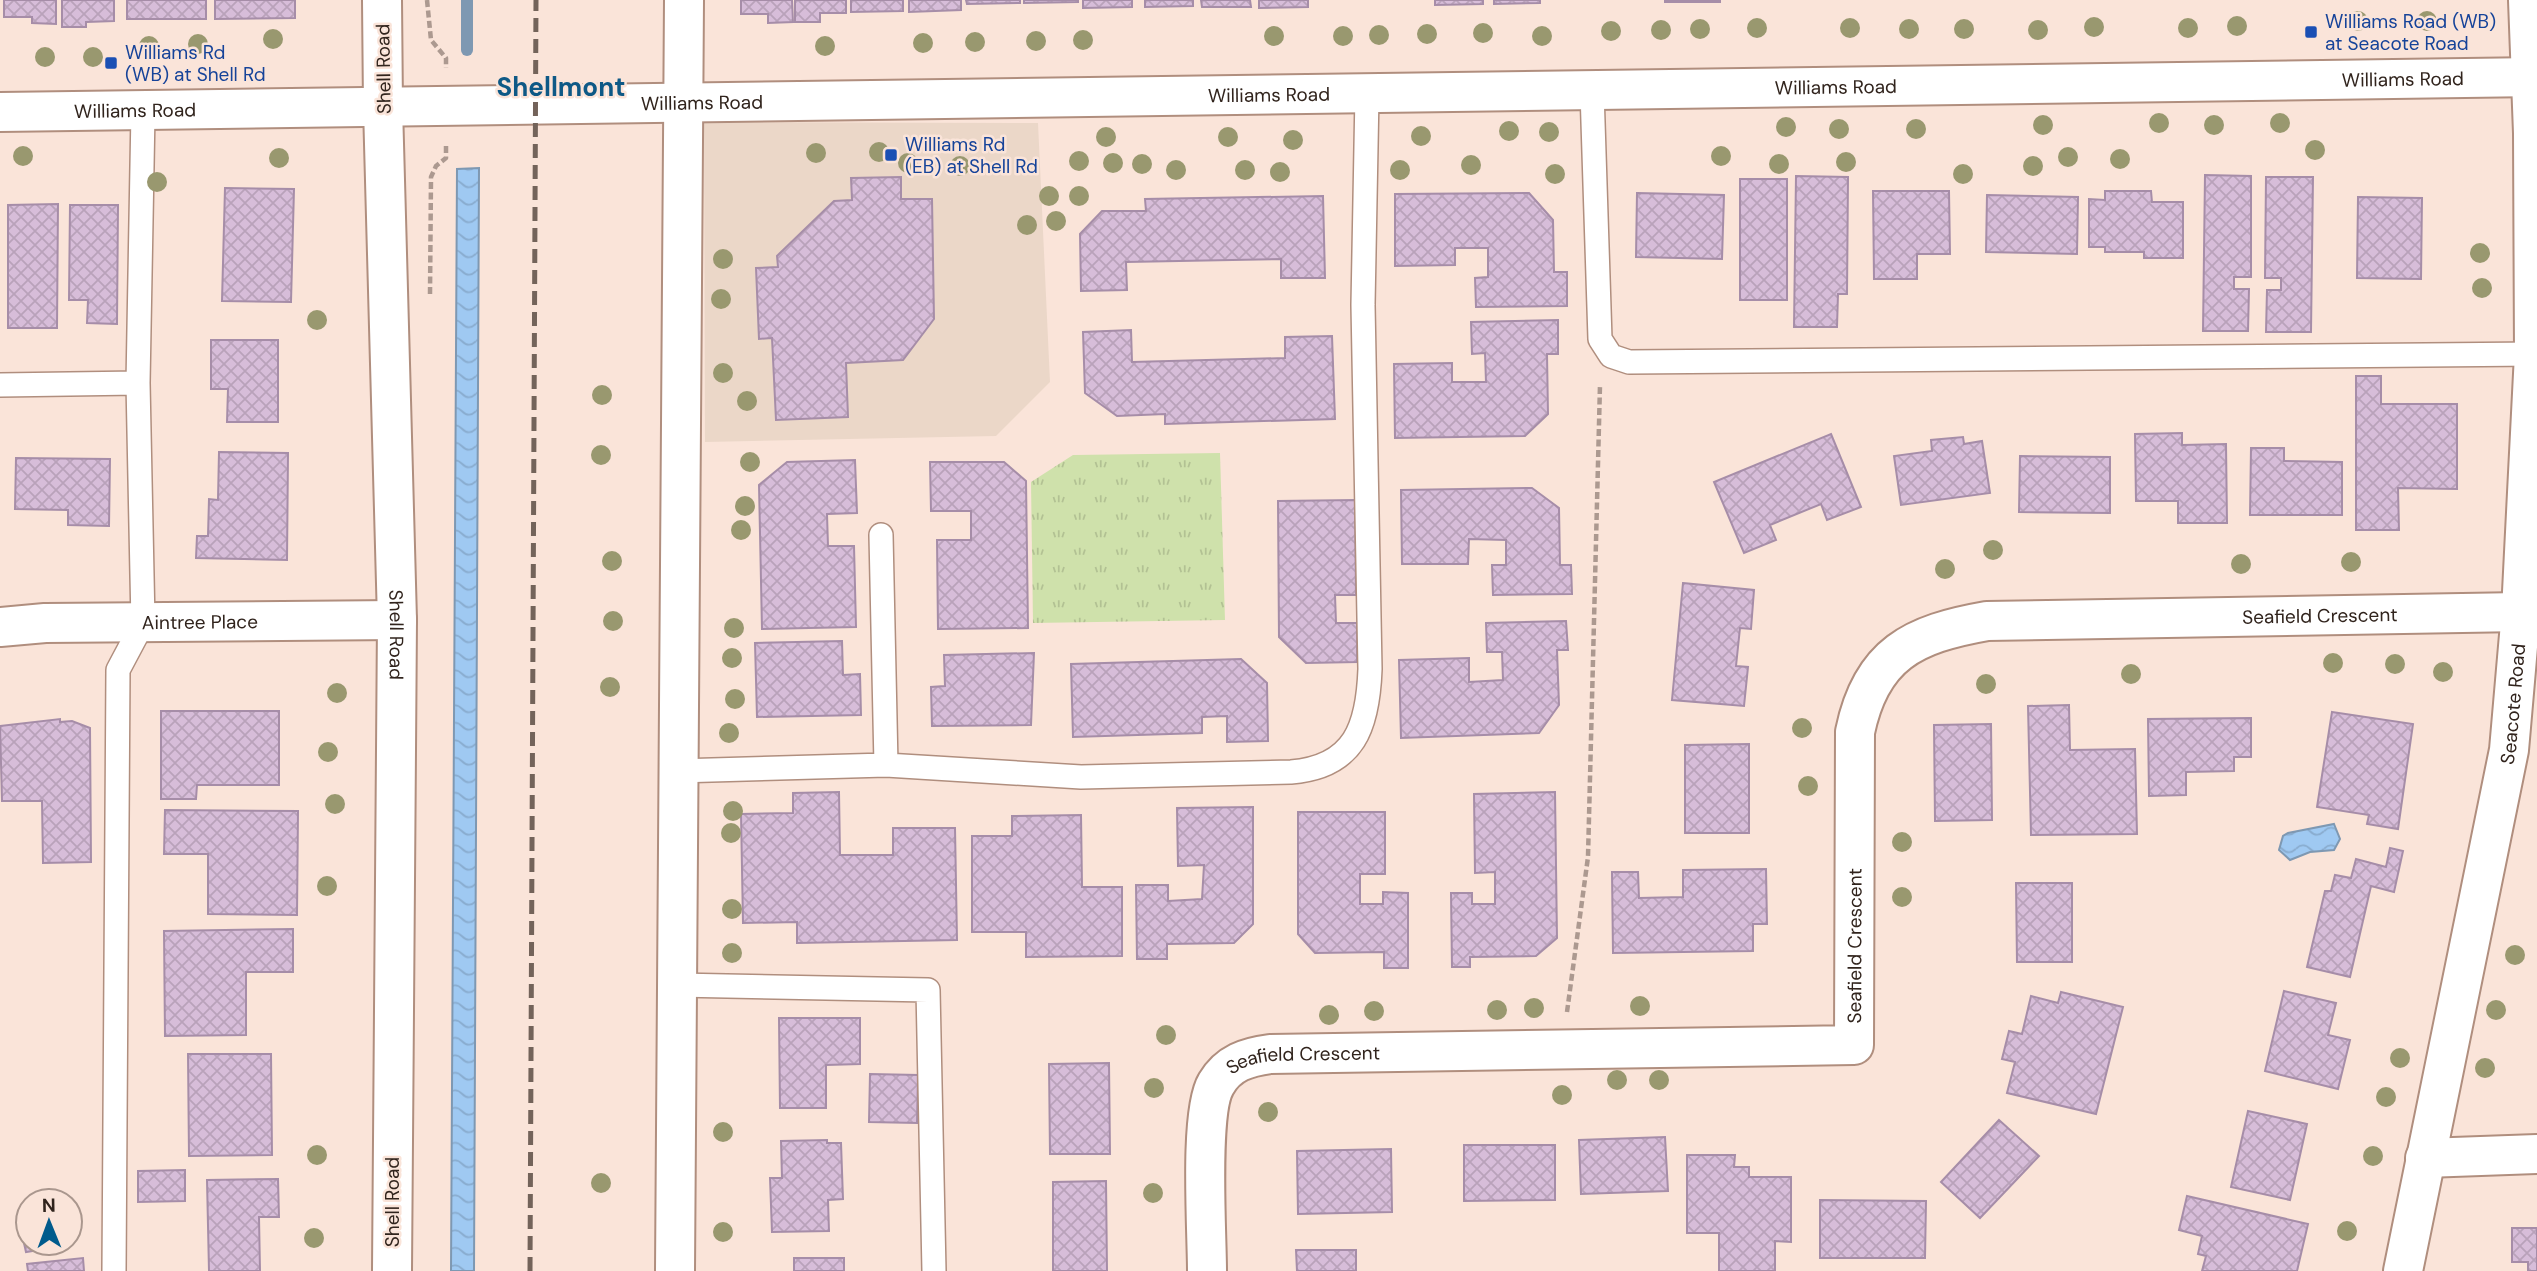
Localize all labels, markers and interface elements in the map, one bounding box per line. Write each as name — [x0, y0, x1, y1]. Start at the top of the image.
place label: Williams Road (WB) at Seacote Road — [2325, 9, 2496, 56]
street label: Shell Road — [370, 24, 397, 114]
marker: Williams Road (WB) at Seacote Road — [2303, 24, 2319, 40]
place label: Williams Rd (WB) at Shell Rd — [125, 40, 266, 87]
marker: Williams Rd (WB) at Shell Rd — [103, 55, 119, 71]
street label: Williams Road — [2342, 66, 2464, 93]
district label: Shellmont — [497, 70, 625, 104]
street label: Williams Road — [1775, 74, 1897, 101]
street label: Williams Road — [1208, 82, 1330, 108]
street label: Williams Road — [641, 89, 763, 116]
street label: Williams Road — [74, 97, 196, 124]
place label: Williams Rd (EB) at Shell Rd — [905, 132, 1038, 179]
marker: Williams Rd (EB) at Shell Rd — [883, 147, 899, 163]
street label: Shell Road — [383, 589, 409, 680]
street label: Seafield Crescent — [2242, 602, 2398, 630]
street label: Aintree Place — [142, 609, 258, 635]
street label: Seacote Road — [2494, 642, 2531, 767]
street label: Seafield Crescent — [1842, 868, 1868, 1024]
street label: Seafield Crescent — [1221, 1040, 1380, 1080]
street label: Shell Road — [380, 1157, 405, 1247]
north arrow — [14, 1187, 84, 1257]
text: N — [42, 1193, 56, 1218]

